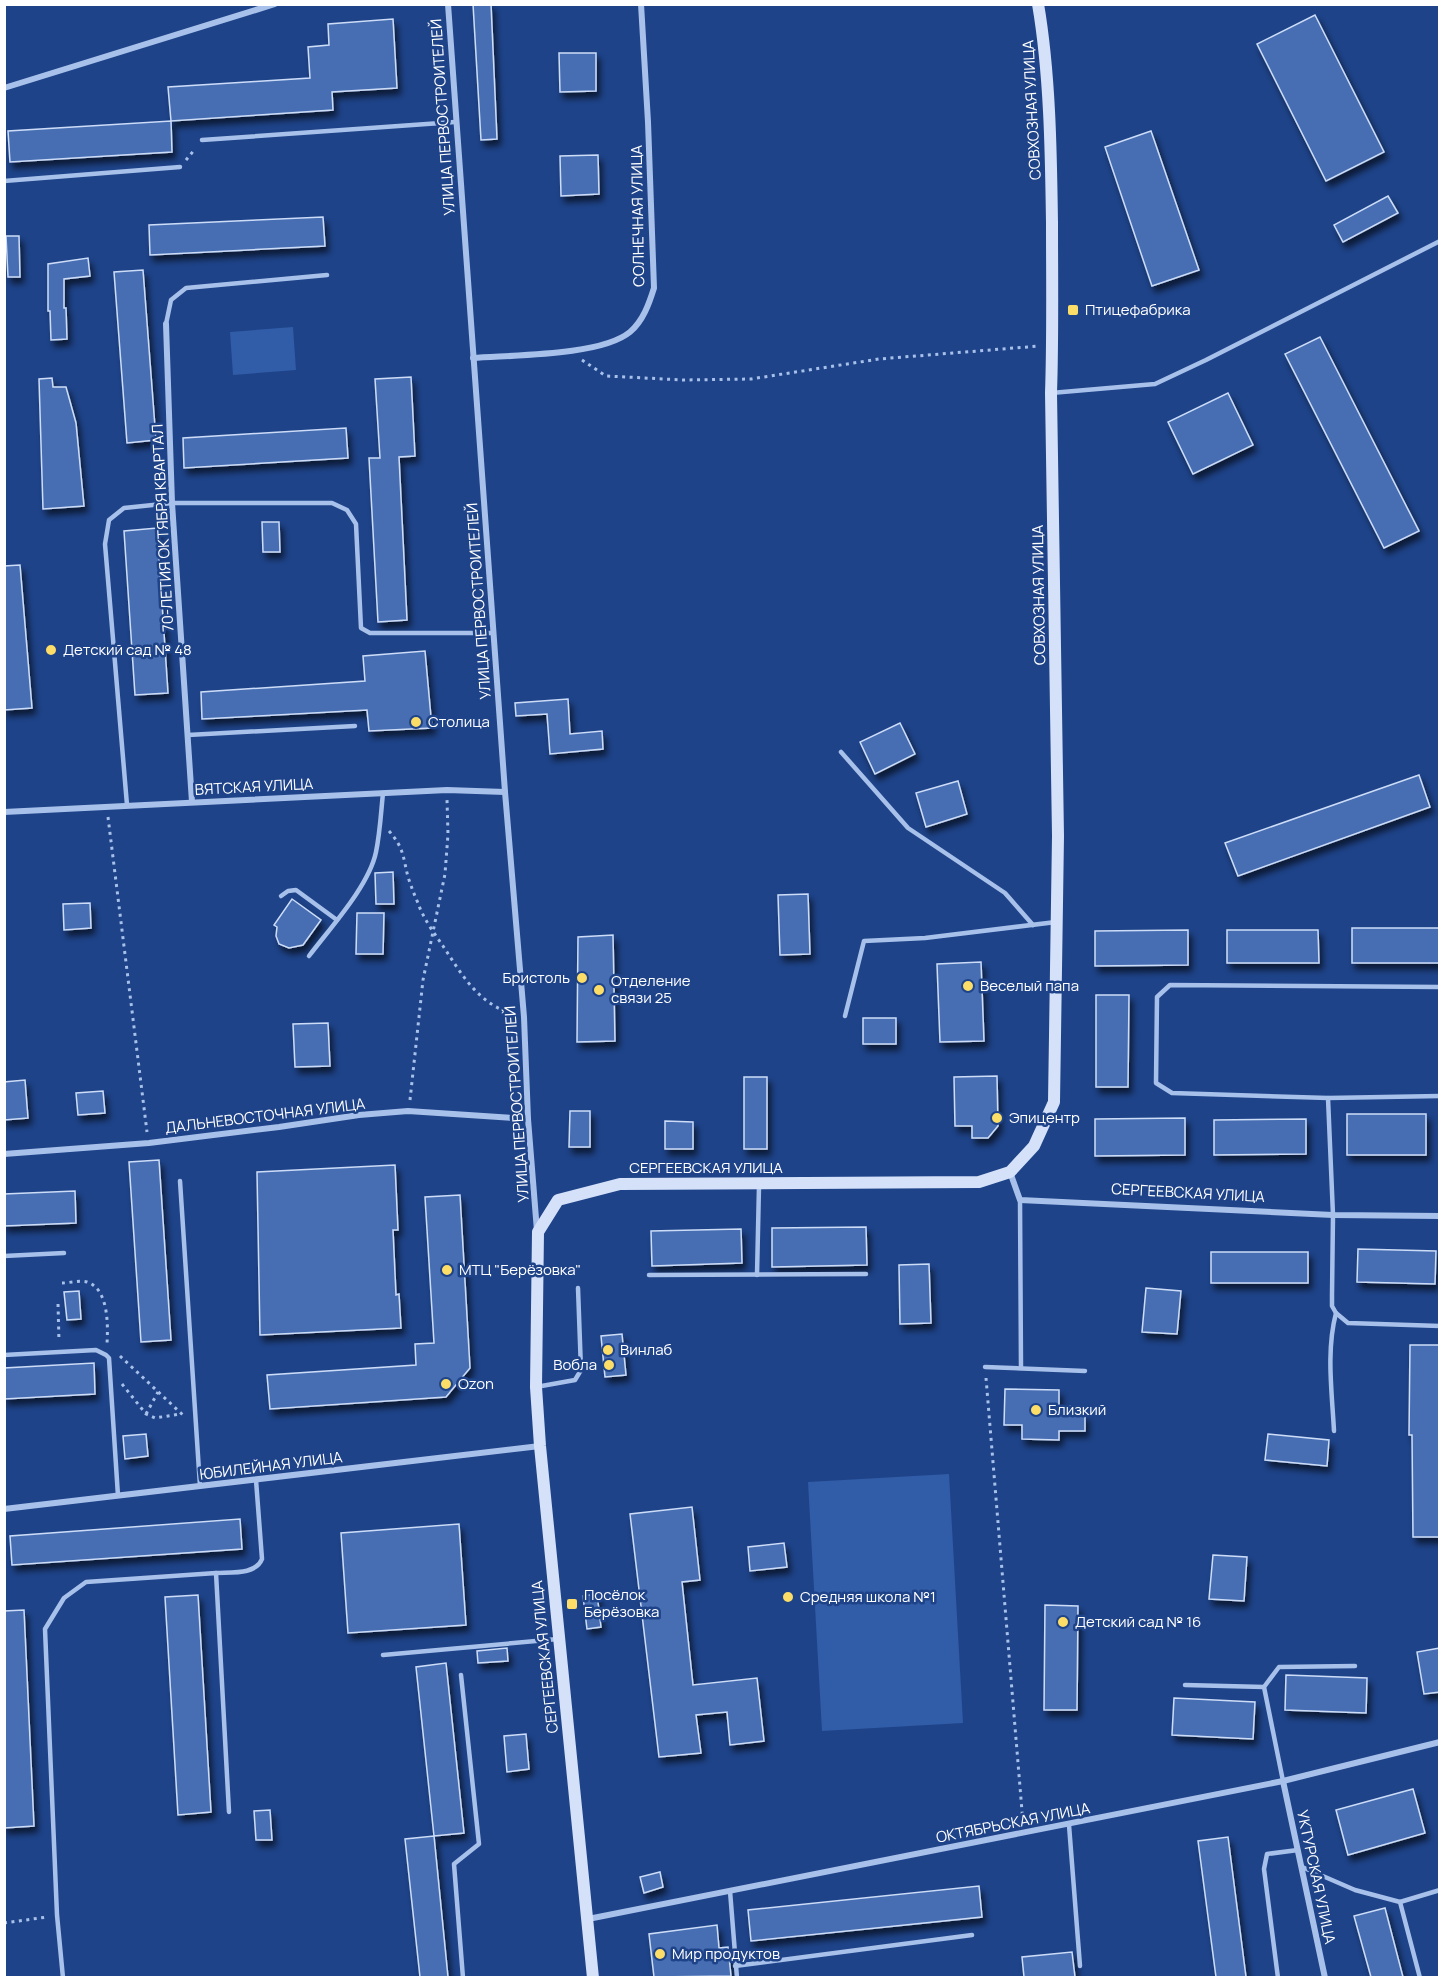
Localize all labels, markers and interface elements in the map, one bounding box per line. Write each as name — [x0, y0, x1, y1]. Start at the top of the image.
street label: УЛИЦА ПЕРВОСТРОИТЕЛЕЙ — [425, 18, 460, 216]
street label: СОВХОЗНАЯ УЛИЦА — [1017, 39, 1046, 181]
street label: СОЛНЕЧНАЯ УЛИЦА — [626, 144, 649, 287]
place label: Птицефабрика — [1085, 299, 1191, 320]
marker: Птицефабрика — [1066, 303, 1080, 317]
street label: 70-ЛЕТИЯ ОКТЯБРЯ КВАРТАЛ — [147, 424, 178, 632]
street label: УЛИЦА ПЕРВОСТРОИТЕЛЕЙ — [461, 502, 496, 700]
street label: СОВХОЗНАЯ УЛИЦА — [1027, 524, 1050, 665]
place label: Детский сад № 48 — [63, 639, 192, 660]
marker: Детский сад № 48 — [44, 643, 58, 657]
place label: Столица — [428, 711, 490, 732]
marker: Столица — [409, 715, 423, 729]
street label: ВЯТСКАЯ УЛИЦА — [194, 773, 314, 800]
place label: Бристоль — [502, 967, 570, 988]
place label: Отделение связи 25 — [611, 970, 691, 1008]
marker: Бристоль — [575, 971, 589, 985]
place label: Веселый папа — [980, 975, 1079, 996]
marker: Веселый папа — [961, 979, 975, 993]
marker: Отделение связи 25 — [592, 983, 606, 997]
street label: УЛИЦА ПЕРВОСТРОИТЕЛЕЙ — [499, 1005, 534, 1203]
street label: ДАЛЬНЕВОСТОЧНАЯ УЛИЦА — [164, 1093, 367, 1138]
place label: Эпицентр — [1009, 1107, 1080, 1128]
marker: Эпицентр — [990, 1111, 1004, 1125]
street label: СЕРГЕЕВСКАЯ УЛИЦА — [629, 1157, 783, 1178]
street label: СЕРГЕЕВСКАЯ УЛИЦА — [1111, 1178, 1266, 1207]
place label: МТЦ "Берёзовка" — [459, 1259, 581, 1280]
marker: МТЦ "Берёзовка" — [440, 1263, 454, 1277]
place label: Винлаб — [620, 1339, 673, 1360]
marker: Винлаб — [601, 1343, 615, 1357]
place label: Вобла — [553, 1354, 597, 1375]
marker: Вобла — [602, 1358, 616, 1372]
place label: Ozon — [458, 1373, 494, 1394]
marker: Ozon — [439, 1377, 453, 1391]
place label: Близкий — [1048, 1399, 1106, 1420]
marker: Близкий — [1029, 1403, 1043, 1417]
street label: ЮБИЛЕЙНАЯ УЛИЦА — [198, 1446, 344, 1485]
street label: СЕРГЕЕВСКАЯ УЛИЦА — [526, 1579, 563, 1734]
place label: Посёлок Берёзовка — [584, 1584, 659, 1622]
place label: Средняя школа №1 — [800, 1586, 936, 1607]
marker: Средняя школа №1 — [781, 1590, 795, 1604]
marker: Посёлок Берёзовка — [565, 1597, 579, 1611]
place label: Детский сад № 16 — [1075, 1611, 1201, 1632]
marker: Детский сад № 16 — [1056, 1615, 1070, 1629]
street label: ОКТЯБРЬСКАЯ УЛИЦА — [934, 1797, 1092, 1848]
street label: УКТУРСКАЯ УЛИЦА — [1292, 1808, 1341, 1946]
place label: Мир продуктов — [672, 1943, 780, 1964]
marker: Мир продуктов — [653, 1947, 667, 1961]

